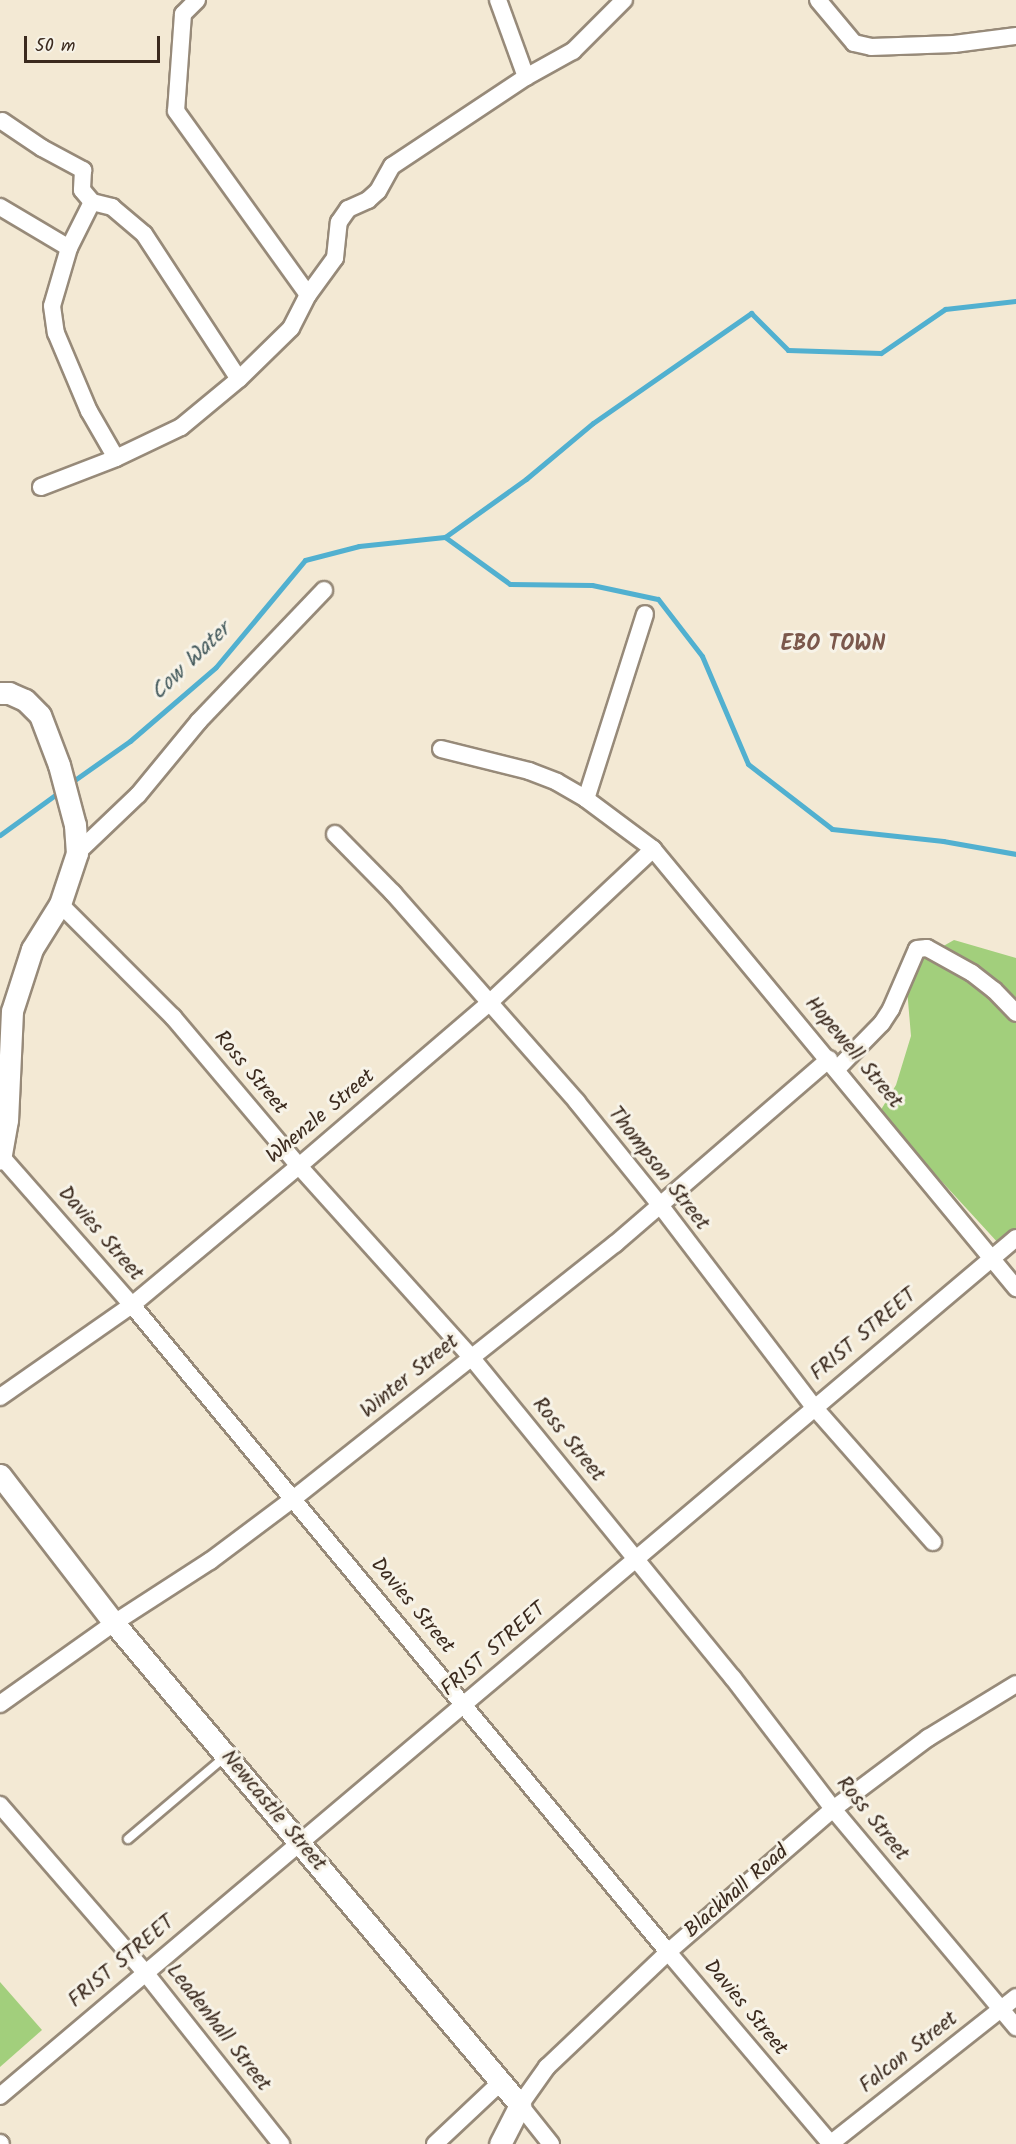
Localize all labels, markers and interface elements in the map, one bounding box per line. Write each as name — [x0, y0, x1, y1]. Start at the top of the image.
scale bar — [27, 24, 164, 62]
text: 50 m — [35, 32, 75, 61]
water label: Cow Water — [146, 618, 236, 706]
district label: EBO TOWN — [781, 632, 885, 658]
street label: Hopewell Street — [799, 992, 907, 1114]
street label: Ross Street — [208, 1026, 292, 1120]
street label: Whenzle Street — [262, 1064, 380, 1170]
street label: Thompson Street — [602, 1102, 714, 1236]
street label: Davies Street — [52, 1181, 148, 1287]
street label: FRIST STREET — [806, 1283, 922, 1387]
street label: Winter Street — [356, 1330, 464, 1424]
street label: Ross Street — [526, 1393, 610, 1487]
street label: Davies Street — [365, 1553, 459, 1659]
street label: FRIST STREET — [436, 1598, 552, 1702]
street label: Newcastle Street — [215, 1745, 331, 1877]
street label: Ross Street — [830, 1772, 914, 1866]
street label: Blackhall Road — [680, 1840, 794, 1944]
street label: FRIST STREET — [64, 1910, 180, 2014]
street label: Davies Street — [698, 1955, 792, 2061]
street label: Leadenhall Street — [160, 1959, 276, 2097]
street label: Falcon Street — [855, 2007, 963, 2099]

